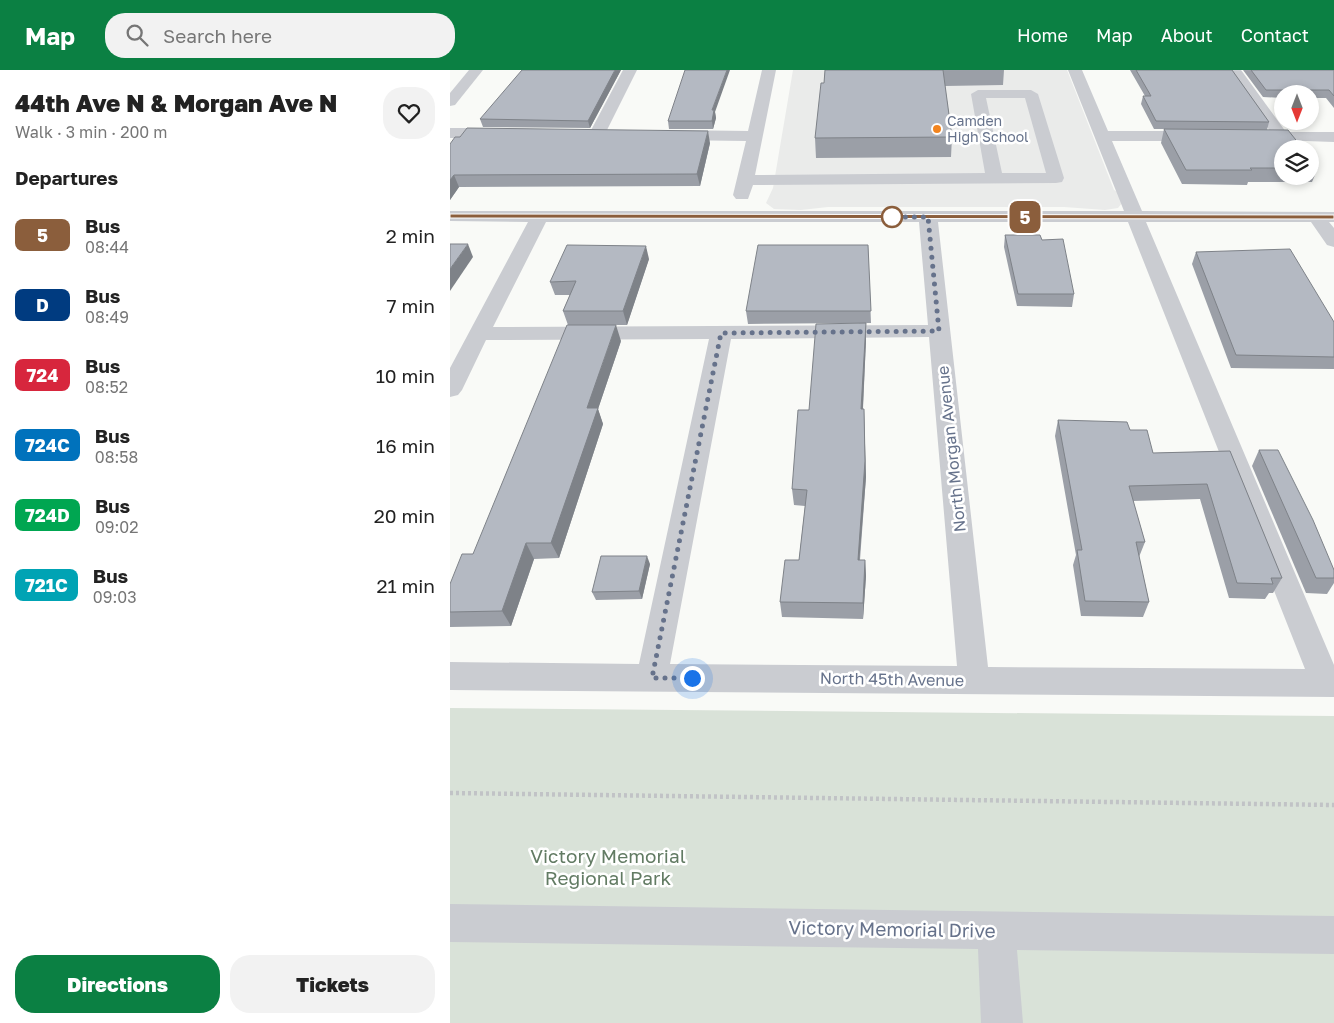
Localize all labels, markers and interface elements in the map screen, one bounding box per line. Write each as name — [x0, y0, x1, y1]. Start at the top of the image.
search box — [105, 13, 455, 58]
text: Map — [25, 21, 75, 50]
icon: search — [123, 21, 151, 49]
text: Search here — [163, 24, 272, 47]
text: Home — [1017, 24, 1068, 46]
text: Map — [1096, 24, 1133, 46]
text: About — [1161, 24, 1213, 46]
text: Contact — [1241, 24, 1309, 46]
north arrow — [1274, 85, 1319, 130]
map controls — [1274, 85, 1319, 185]
button: heart — [383, 87, 435, 139]
text: 44th Ave N & Morgan Ave N — [15, 88, 337, 117]
place label: Camden High School — [947, 112, 1029, 145]
text: Walk · 3 min · 200 m — [15, 122, 167, 142]
marker: Camden High School — [931, 123, 943, 135]
button: layers — [1274, 140, 1319, 185]
text: Departures — [15, 166, 118, 189]
line badge: 5 — [1009, 201, 1041, 233]
unlabelled marker — [881, 206, 903, 228]
text: 5 — [1020, 206, 1030, 228]
text: Bus — [85, 214, 120, 237]
text: 5 — [37, 224, 48, 246]
text: 2 min — [386, 224, 435, 247]
text: 08:44 — [85, 237, 129, 257]
text: Bus — [85, 284, 120, 307]
text: D — [36, 294, 49, 316]
text: 7 min — [387, 294, 435, 317]
text: 08:49 — [85, 307, 129, 327]
text: Bus — [85, 354, 120, 377]
text: 724 — [26, 364, 59, 386]
text: 10 min — [376, 364, 435, 387]
street label: North Morgan Avenue — [932, 365, 970, 533]
text: 08:52 — [85, 377, 128, 397]
text: Bus — [95, 424, 130, 447]
text: 724C — [25, 434, 70, 456]
text: 16 min — [376, 434, 435, 457]
text: 08:58 — [95, 447, 138, 467]
text: Bus — [95, 494, 130, 517]
text: 724D — [25, 504, 70, 526]
text: 20 min — [374, 504, 435, 527]
text: 09:02 — [95, 517, 139, 537]
text: Bus — [93, 564, 128, 587]
text: 721C — [25, 574, 68, 596]
text: 21 min — [376, 574, 435, 597]
text: 09:03 — [93, 587, 137, 607]
your location — [680, 666, 705, 691]
street label: North 45th Avenue — [820, 668, 964, 690]
park label: Victory Memorial Regional Park — [530, 844, 686, 889]
street label: Victory Memorial Drive — [788, 915, 996, 942]
button: Directions — [15, 955, 220, 1013]
button: Tickets — [230, 955, 435, 1013]

